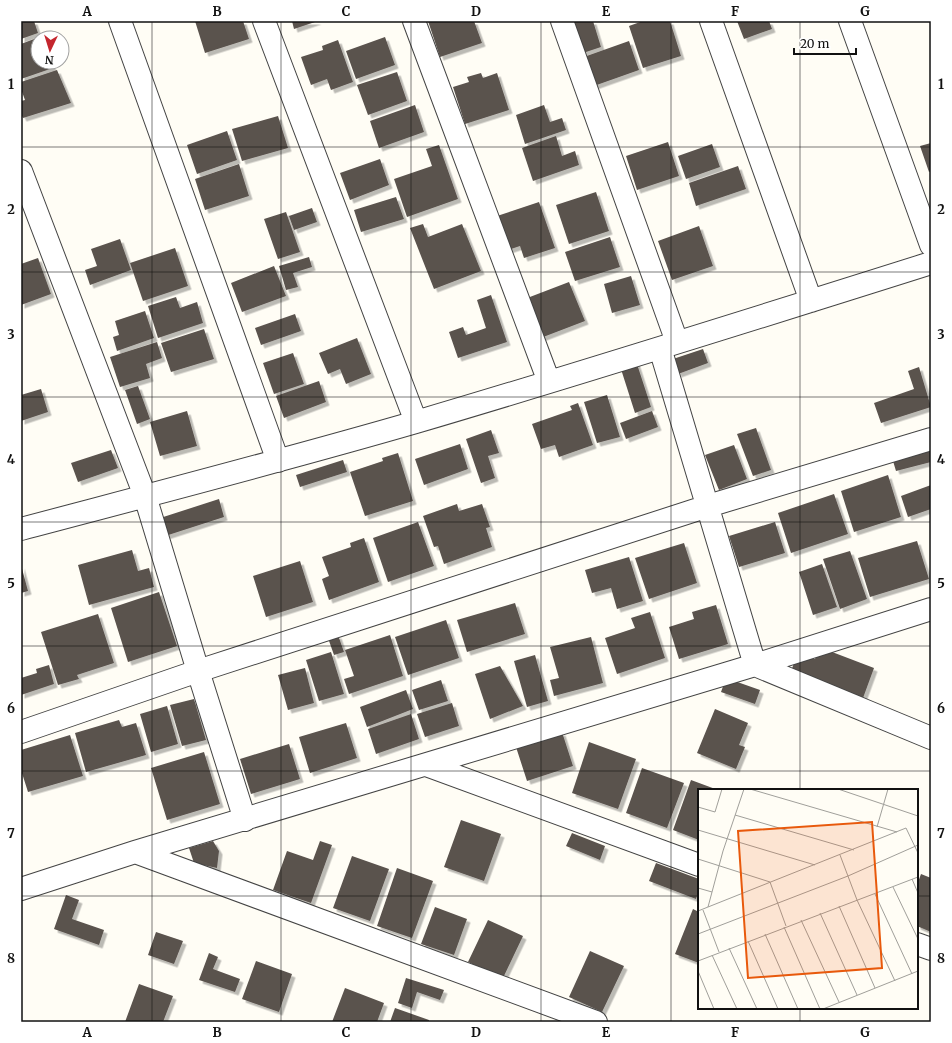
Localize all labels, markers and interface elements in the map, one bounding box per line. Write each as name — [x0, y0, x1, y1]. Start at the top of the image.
text: A — [81, 3, 92, 20]
text: B — [212, 3, 222, 20]
text: C — [342, 3, 351, 20]
text: D — [471, 3, 481, 20]
text: E — [602, 3, 611, 20]
text: F — [731, 3, 739, 20]
text: G — [860, 3, 870, 20]
north arrow — [30, 30, 70, 70]
scale bar — [794, 30, 856, 56]
text: 20 m — [800, 36, 829, 51]
text: N — [44, 53, 54, 67]
text: 1 — [8, 76, 14, 93]
text: 1 — [938, 76, 944, 93]
text: 2 — [7, 201, 15, 218]
text: 2 — [937, 201, 945, 218]
text: 3 — [7, 326, 15, 343]
text: 3 — [937, 326, 945, 343]
text: 4 — [7, 451, 16, 468]
text: 4 — [937, 451, 946, 468]
text: 5 — [7, 575, 15, 592]
text: 5 — [937, 575, 945, 592]
text: 6 — [7, 700, 15, 717]
text: 6 — [937, 700, 945, 717]
inset map — [698, 789, 918, 1009]
text: 7 — [7, 825, 15, 842]
text: 7 — [937, 825, 945, 842]
text: 8 — [7, 950, 15, 967]
text: 8 — [937, 950, 945, 967]
text: A — [81, 1024, 92, 1041]
text: B — [212, 1024, 222, 1041]
text: C — [342, 1024, 351, 1041]
text: D — [471, 1024, 481, 1041]
text: E — [602, 1024, 611, 1041]
text: F — [731, 1024, 739, 1041]
text: G — [860, 1024, 870, 1041]

